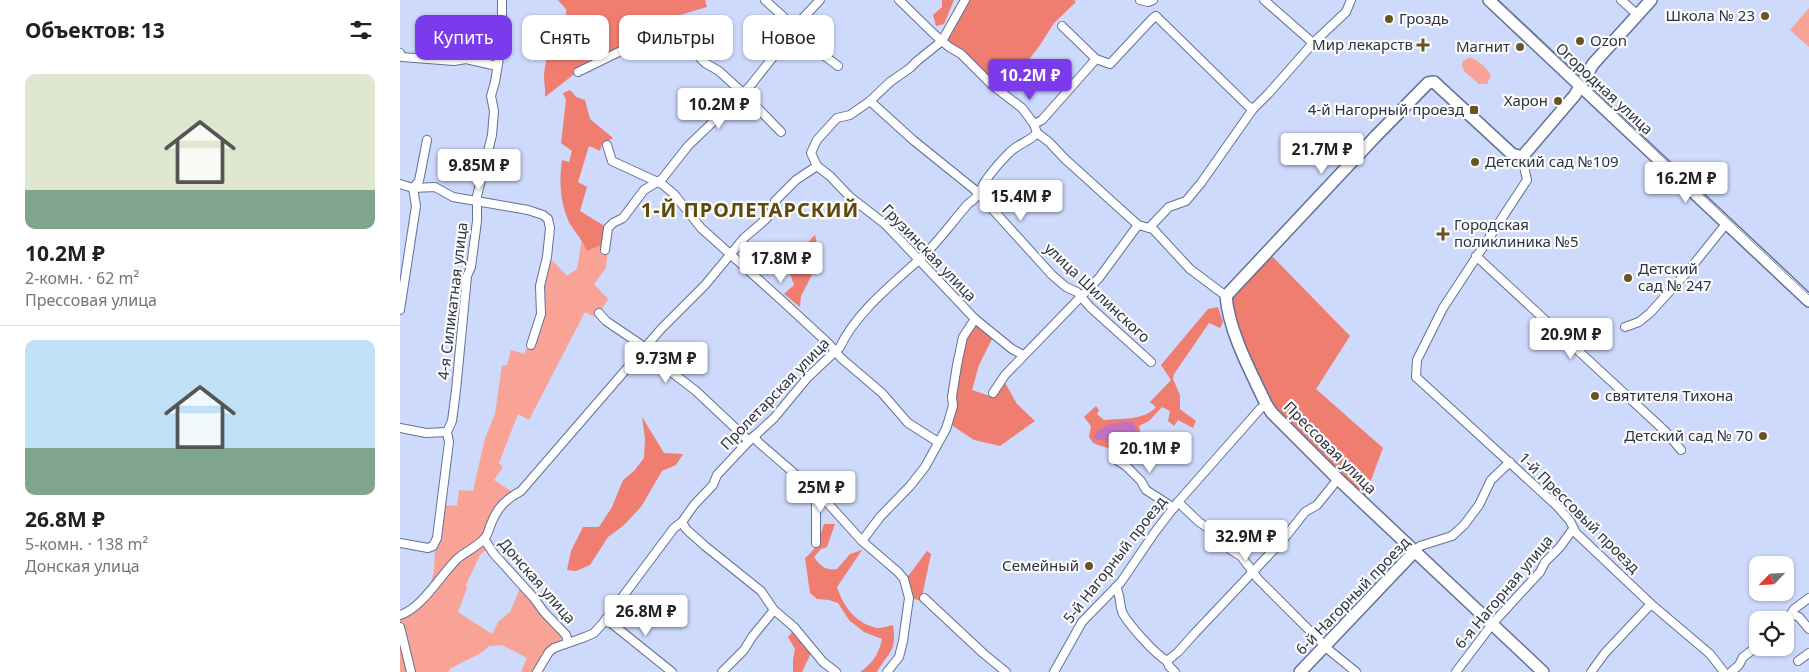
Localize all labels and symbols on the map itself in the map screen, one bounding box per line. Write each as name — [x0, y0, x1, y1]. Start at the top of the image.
place label: Школа № 23 — [1665, 5, 1755, 25]
place label: Гроздь — [1399, 8, 1449, 28]
marker: Школа № 23 — [1759, 10, 1771, 22]
marker: Гроздь — [1383, 13, 1395, 25]
place label: Ozon — [1590, 30, 1627, 50]
place label: Мир лекарств — [1312, 34, 1413, 54]
marker: Ozon — [1574, 35, 1586, 47]
place label: Магнит — [1456, 36, 1510, 56]
street label: Огородная улица — [1552, 38, 1658, 139]
marker: Мир лекарств — [1417, 39, 1429, 51]
marker: Магнит — [1514, 41, 1526, 53]
pin: 10.2M ₽ — [984, 58, 1076, 101]
pin: 10.2M ₽ — [673, 88, 765, 130]
place label: Харон — [1504, 90, 1548, 110]
marker: Харон — [1552, 95, 1564, 107]
place label: 4-й Нагорный проезд — [1308, 99, 1464, 119]
marker: 4-й Нагорный проезд — [1468, 104, 1480, 116]
pin: 21.7M ₽ — [1276, 132, 1368, 175]
pin: 9.85M ₽ — [433, 148, 525, 191]
place label: Детский сад №109 — [1485, 151, 1619, 171]
marker: Детский сад №109 — [1469, 156, 1481, 168]
pin: 16.2M ₽ — [1640, 162, 1732, 204]
pin: 15.4M ₽ — [975, 180, 1067, 222]
district label: 1-Й ПРОЛЕТАРСКИЙ — [641, 196, 859, 223]
street label: Грузинская улица — [878, 199, 981, 305]
place label: Городская поликлиника №5 — [1454, 214, 1579, 251]
street label: 4-я Силикатная улица — [432, 221, 472, 381]
marker: Городская поликлиника №5 — [1436, 227, 1450, 241]
street label: улица Шилинского — [1040, 238, 1155, 347]
pin: 17.8M ₽ — [735, 242, 827, 284]
place label: Детский сад № 247 — [1638, 258, 1712, 295]
marker: Детский сад № 247 — [1622, 272, 1634, 284]
pin: 20.9M ₽ — [1525, 318, 1617, 360]
street label: Пролетарская улица — [715, 333, 833, 454]
pin: 9.73M ₽ — [620, 342, 712, 384]
place label: святителя Тихона — [1605, 385, 1733, 405]
marker: святителя Тихона — [1589, 390, 1601, 402]
street label: Прессовая улица — [1280, 396, 1382, 498]
place label: Детский сад № 70 — [1624, 425, 1753, 445]
marker: Детский сад № 70 — [1757, 430, 1769, 442]
pin: 20.1M ₽ — [1104, 432, 1196, 474]
street label: 1-й Прессовый проезд — [1515, 447, 1645, 577]
pin: 25M ₽ — [786, 470, 856, 513]
street label: 5-й Нагорный проезд — [1058, 492, 1170, 627]
pin: 32.9M ₽ — [1200, 520, 1292, 562]
street label: 6-я Нагорная улица — [1450, 530, 1557, 652]
street label: 6-й Нагорный проезд — [1291, 532, 1414, 658]
street label: Донская улица — [495, 533, 581, 627]
place label: Семейный — [1002, 555, 1079, 575]
north arrow — [1749, 556, 1794, 601]
marker: Семейный — [1083, 560, 1095, 572]
pin: 26.8M ₽ — [600, 594, 692, 637]

